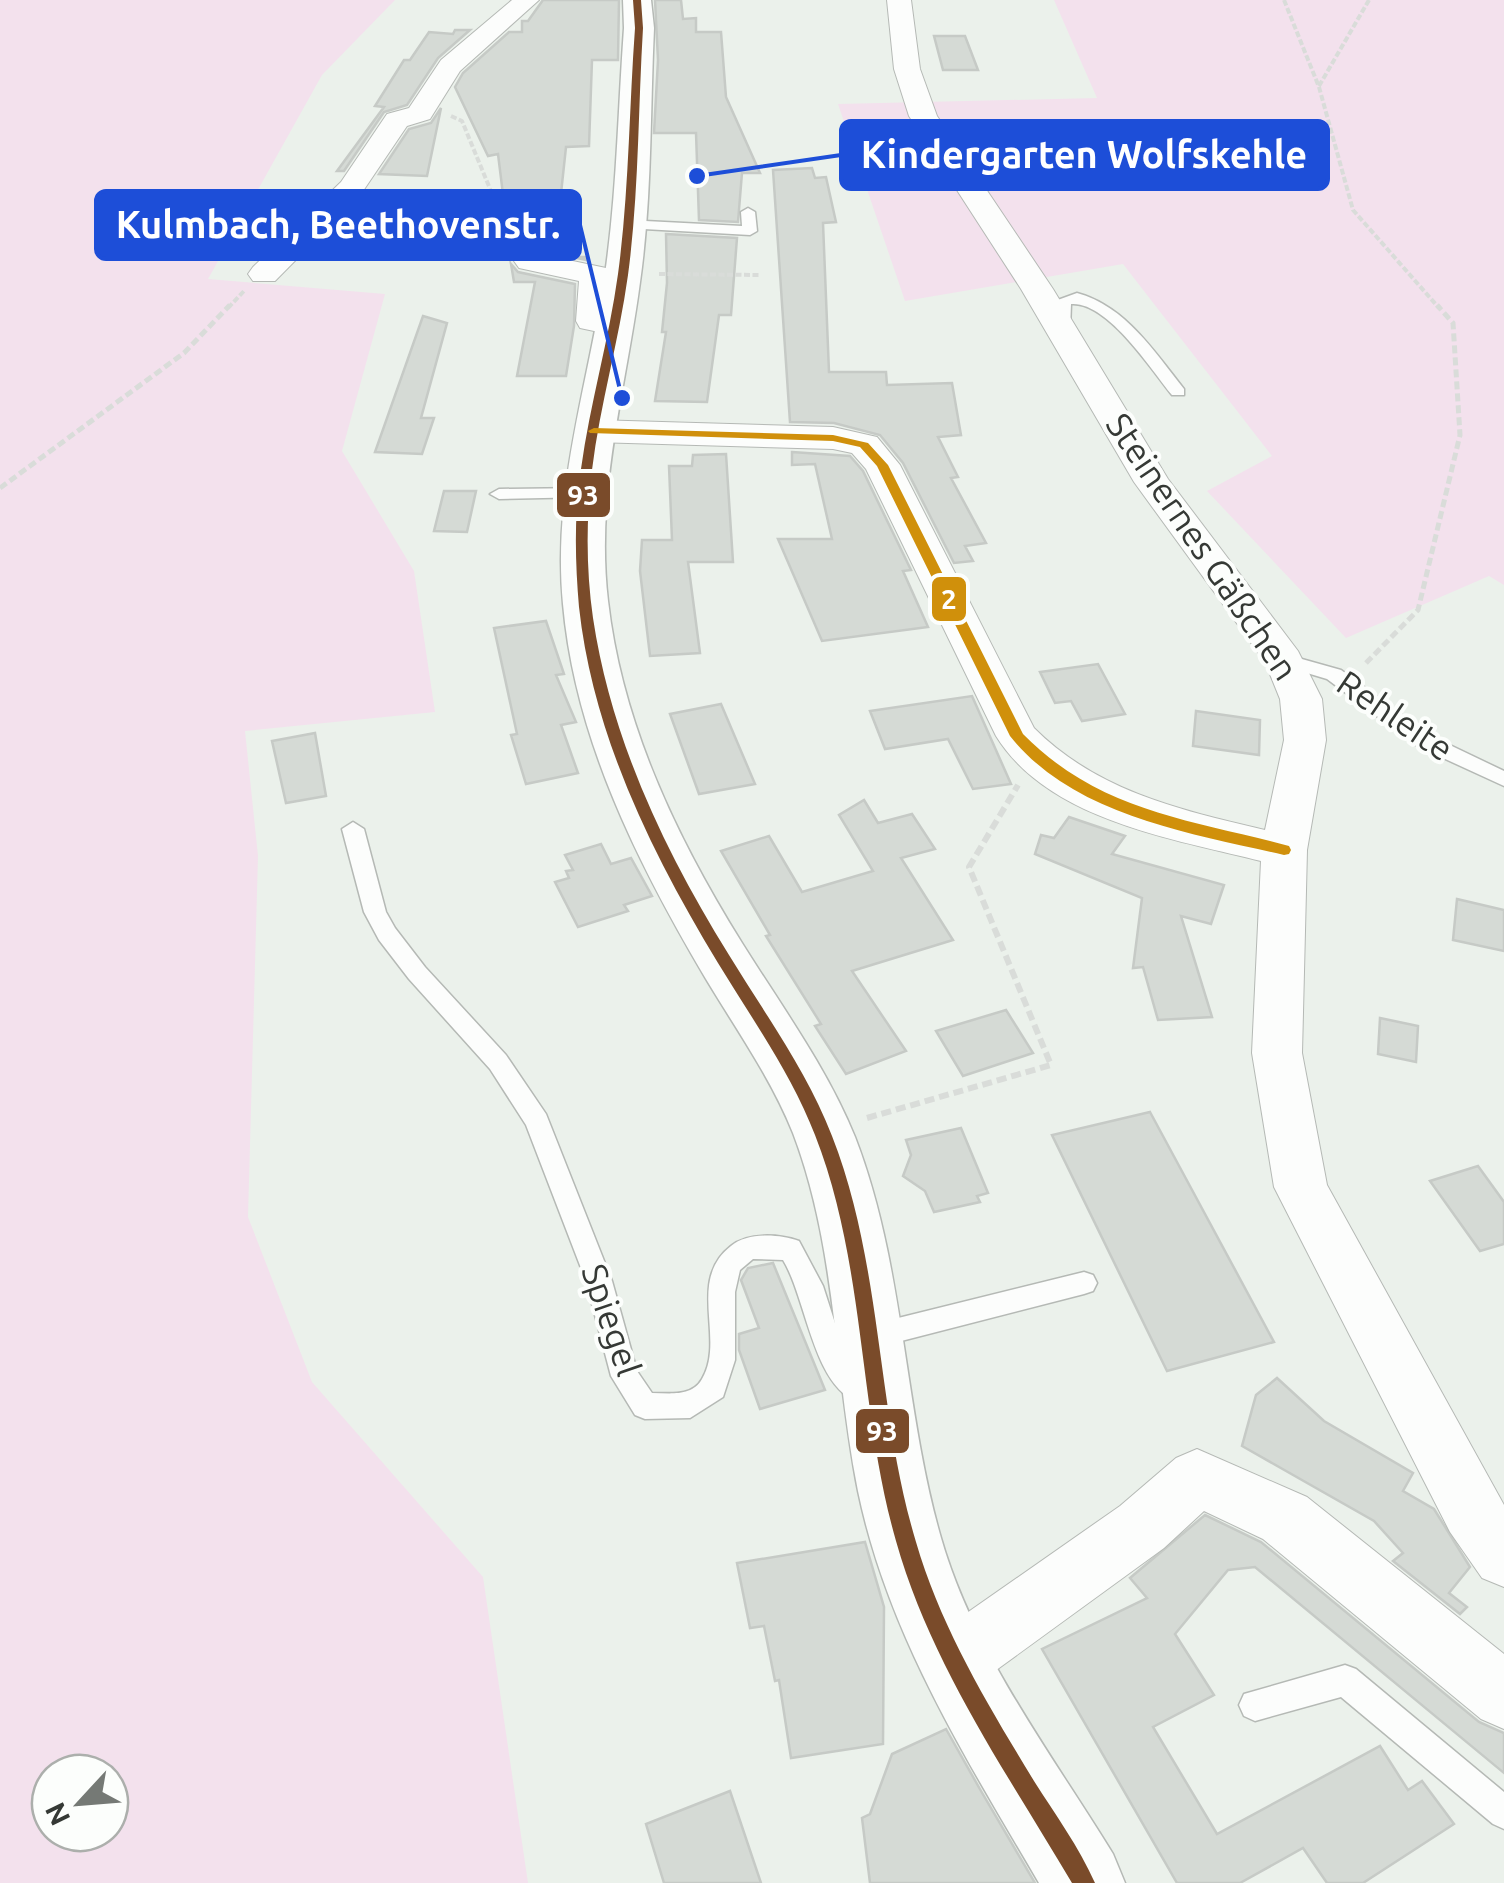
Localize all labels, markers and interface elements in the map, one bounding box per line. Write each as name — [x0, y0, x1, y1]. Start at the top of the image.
callout: Kindergarten Wolfskehle — [841, 121, 1328, 189]
text: Kindergarten Wolfskehle — [861, 133, 1307, 175]
callout: Kulmbach, Beethovenstr. — [96, 191, 580, 259]
text: Kulmbach, Beethovenstr. — [116, 203, 560, 245]
street label: Steinernes Gäßchen — [1099, 406, 1307, 687]
line badge: 93 — [555, 471, 612, 519]
text: 93 — [567, 479, 599, 510]
line badge: 2 — [930, 575, 968, 623]
text: 2 — [941, 583, 957, 614]
street label: Rehleite — [1330, 662, 1461, 768]
street label: Spiegel — [574, 1259, 650, 1381]
line badge: 93 — [854, 1407, 911, 1455]
text: 93 — [866, 1415, 898, 1446]
north arrow — [30, 1753, 130, 1853]
text: N — [39, 1798, 76, 1830]

